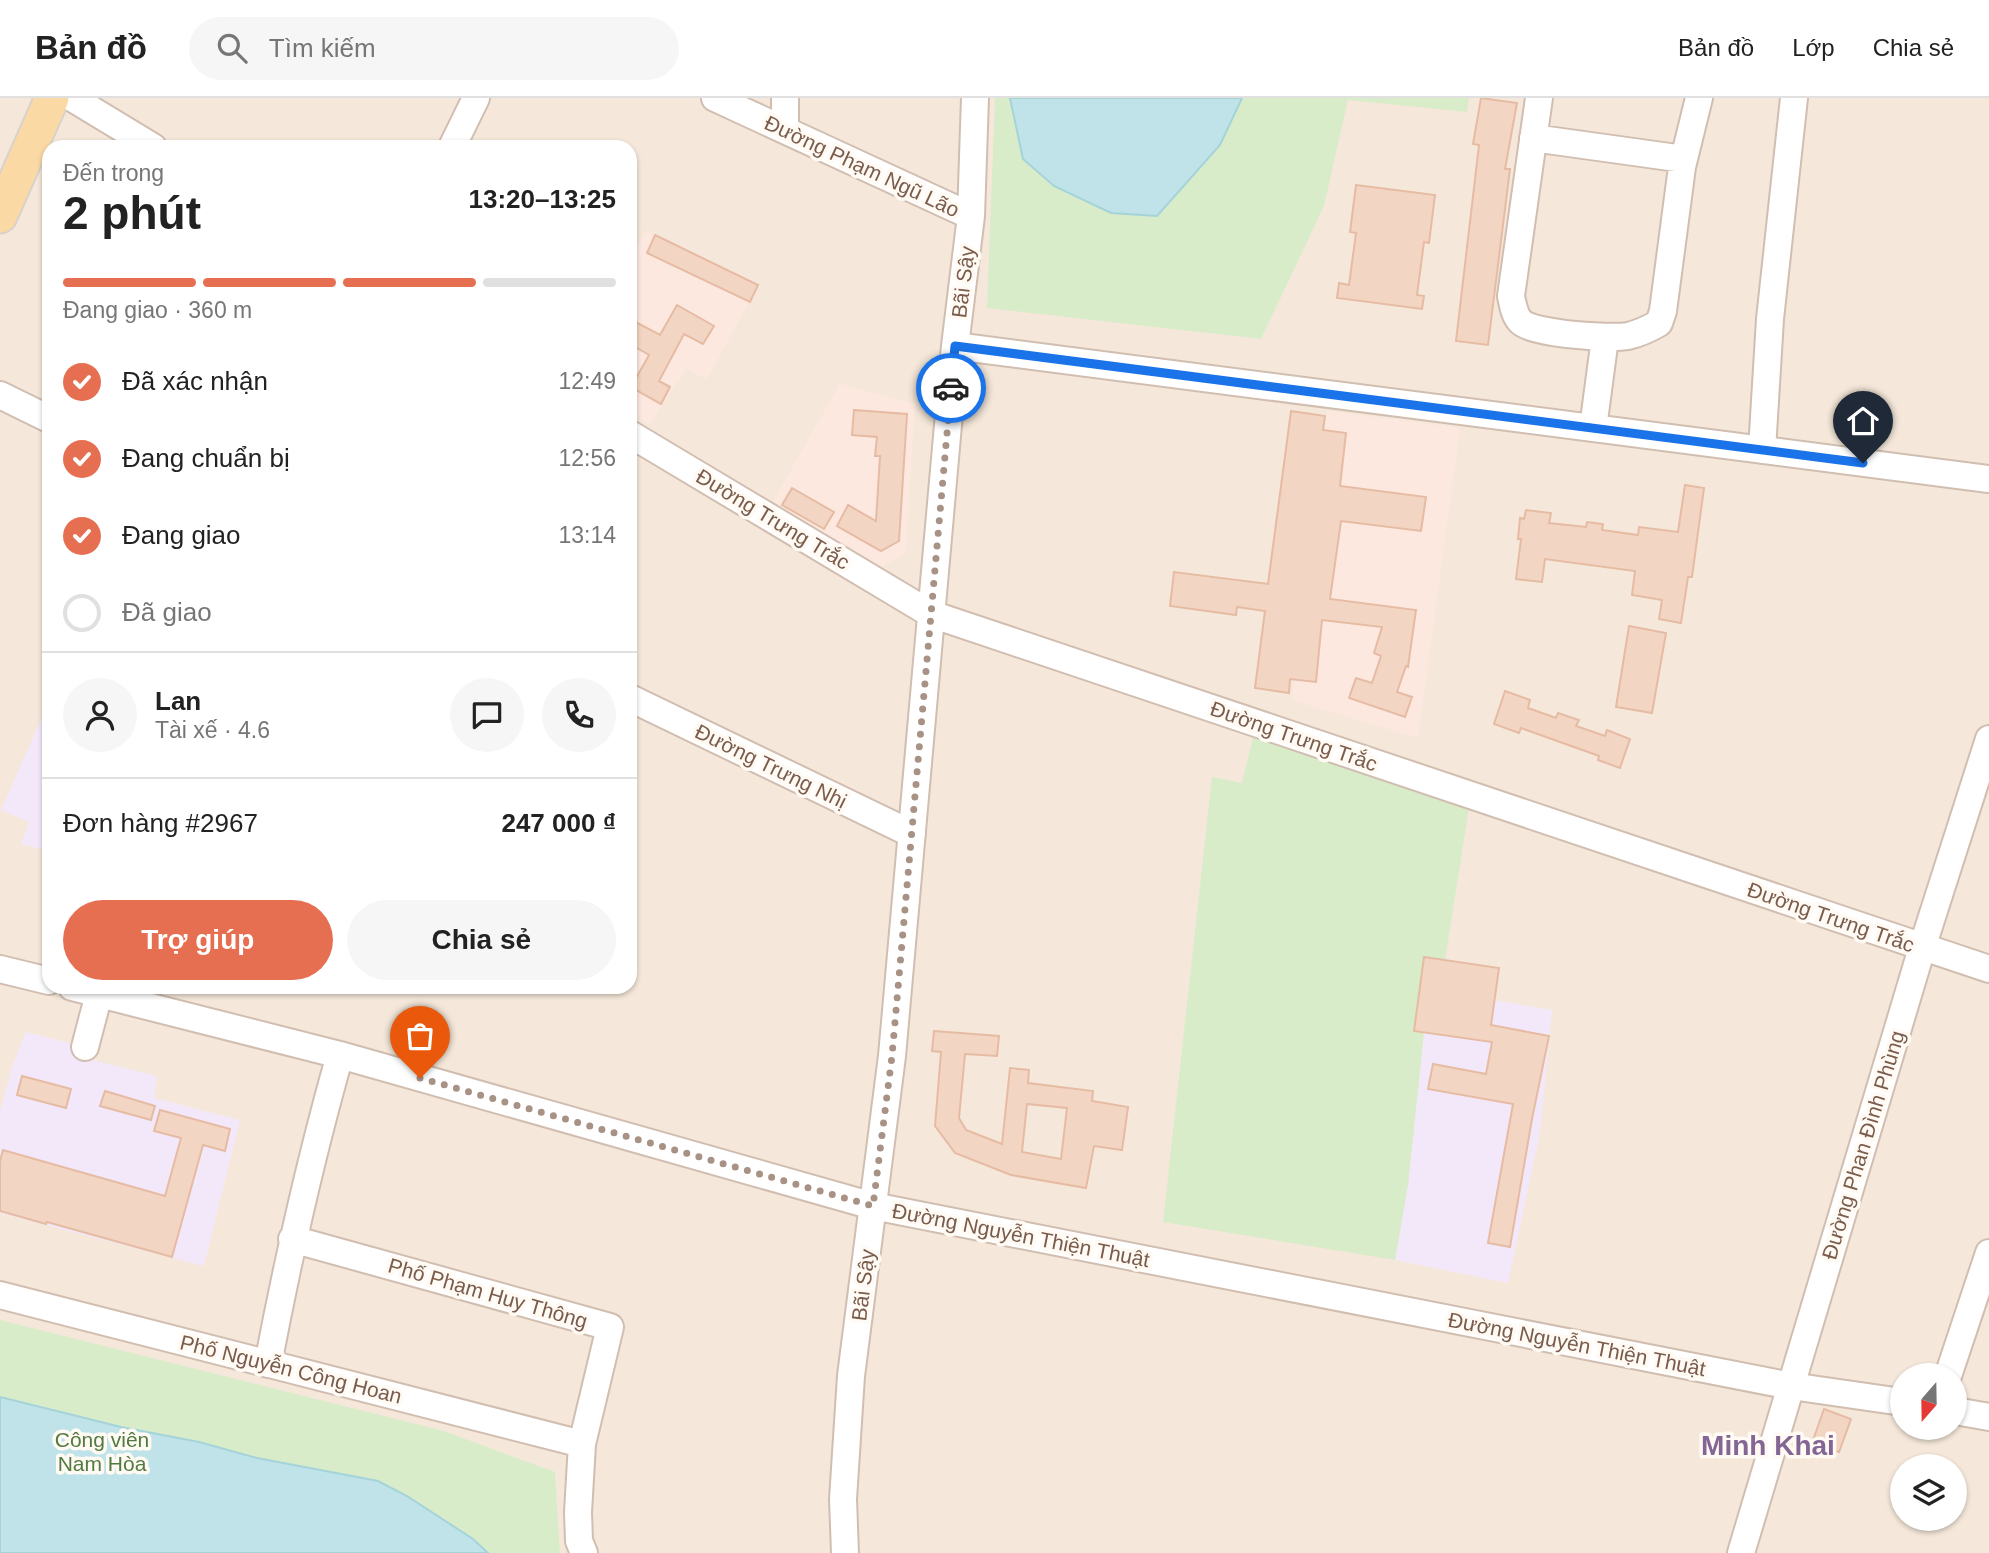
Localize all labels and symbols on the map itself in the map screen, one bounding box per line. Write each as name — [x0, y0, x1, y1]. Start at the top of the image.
street label: Đường Phạm Ngũ Lão — [761, 111, 963, 221]
street label: Bãi Sậy — [947, 244, 979, 319]
courier — [916, 353, 986, 423]
pin — [1833, 391, 1893, 463]
street label: Đường Trưng Trắc — [692, 464, 854, 574]
street label: Đường Trưng Trắc — [1208, 697, 1380, 775]
street label: Đường Trưng Nhị — [692, 719, 850, 813]
street label: Đường Trưng Trắc — [1745, 878, 1917, 956]
pin — [390, 1006, 450, 1078]
street label: Đường Phan Đình Phùng — [1817, 1028, 1909, 1262]
street label: Đường Nguyễn Thiện Thuật — [890, 1199, 1152, 1271]
street label: Bãi Sậy — [847, 1247, 879, 1322]
street label: Phố Phạm Huy Thông — [386, 1254, 590, 1332]
street label: Đường Nguyễn Thiện Thuật — [1446, 1308, 1708, 1380]
street label: Phố Nguyễn Công Hoan — [178, 1330, 404, 1408]
north arrow — [1890, 1363, 1967, 1440]
park label: Công viên Nam Hòa — [55, 1428, 149, 1475]
district label: Minh Khai — [1701, 1430, 1835, 1461]

